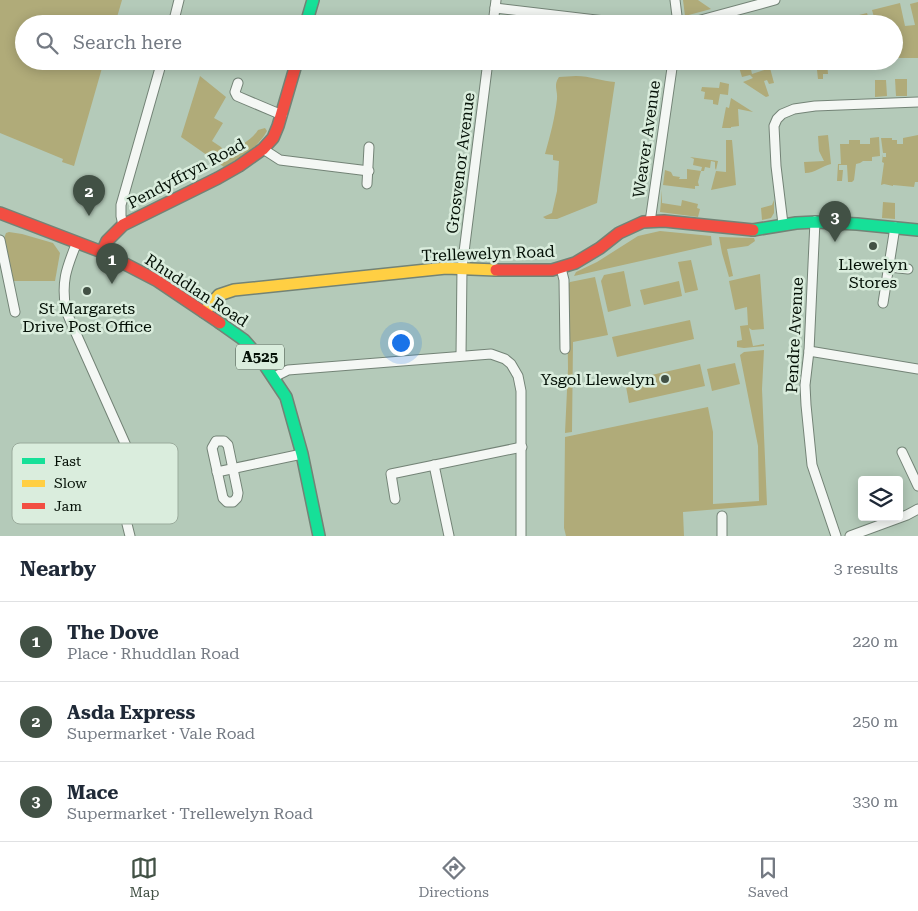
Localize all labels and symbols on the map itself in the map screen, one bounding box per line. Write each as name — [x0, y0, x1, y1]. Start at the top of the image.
street label: Weaver Avenue — [629, 79, 664, 199]
street label: Grosvenor Avenue — [442, 91, 479, 235]
street label: Pendyffryn Road — [124, 134, 248, 212]
pin: 2 — [73, 175, 105, 216]
pin: 3 — [819, 201, 851, 242]
marker: Llewelyn Stores — [867, 240, 879, 252]
street label: Trellewelyn Road — [421, 242, 555, 265]
pin: 1 — [96, 243, 128, 284]
street label: Rhuddlan Road — [142, 250, 252, 331]
place label: Llewelyn Stores — [838, 255, 908, 292]
street label: Pendre Avenue — [782, 276, 807, 393]
marker: St Margarets Drive Post Office — [81, 285, 93, 297]
place label: St Margarets Drive Post Office — [22, 299, 152, 336]
your location — [388, 330, 414, 356]
road number: A525 — [236, 344, 284, 370]
place label: Ysgol Llewelyn — [541, 370, 655, 389]
marker: Ysgol Llewelyn — [659, 373, 671, 385]
legend — [12, 443, 178, 524]
text: Fast — [54, 453, 81, 469]
text: Slow — [54, 475, 87, 491]
text: Jam — [54, 498, 82, 514]

